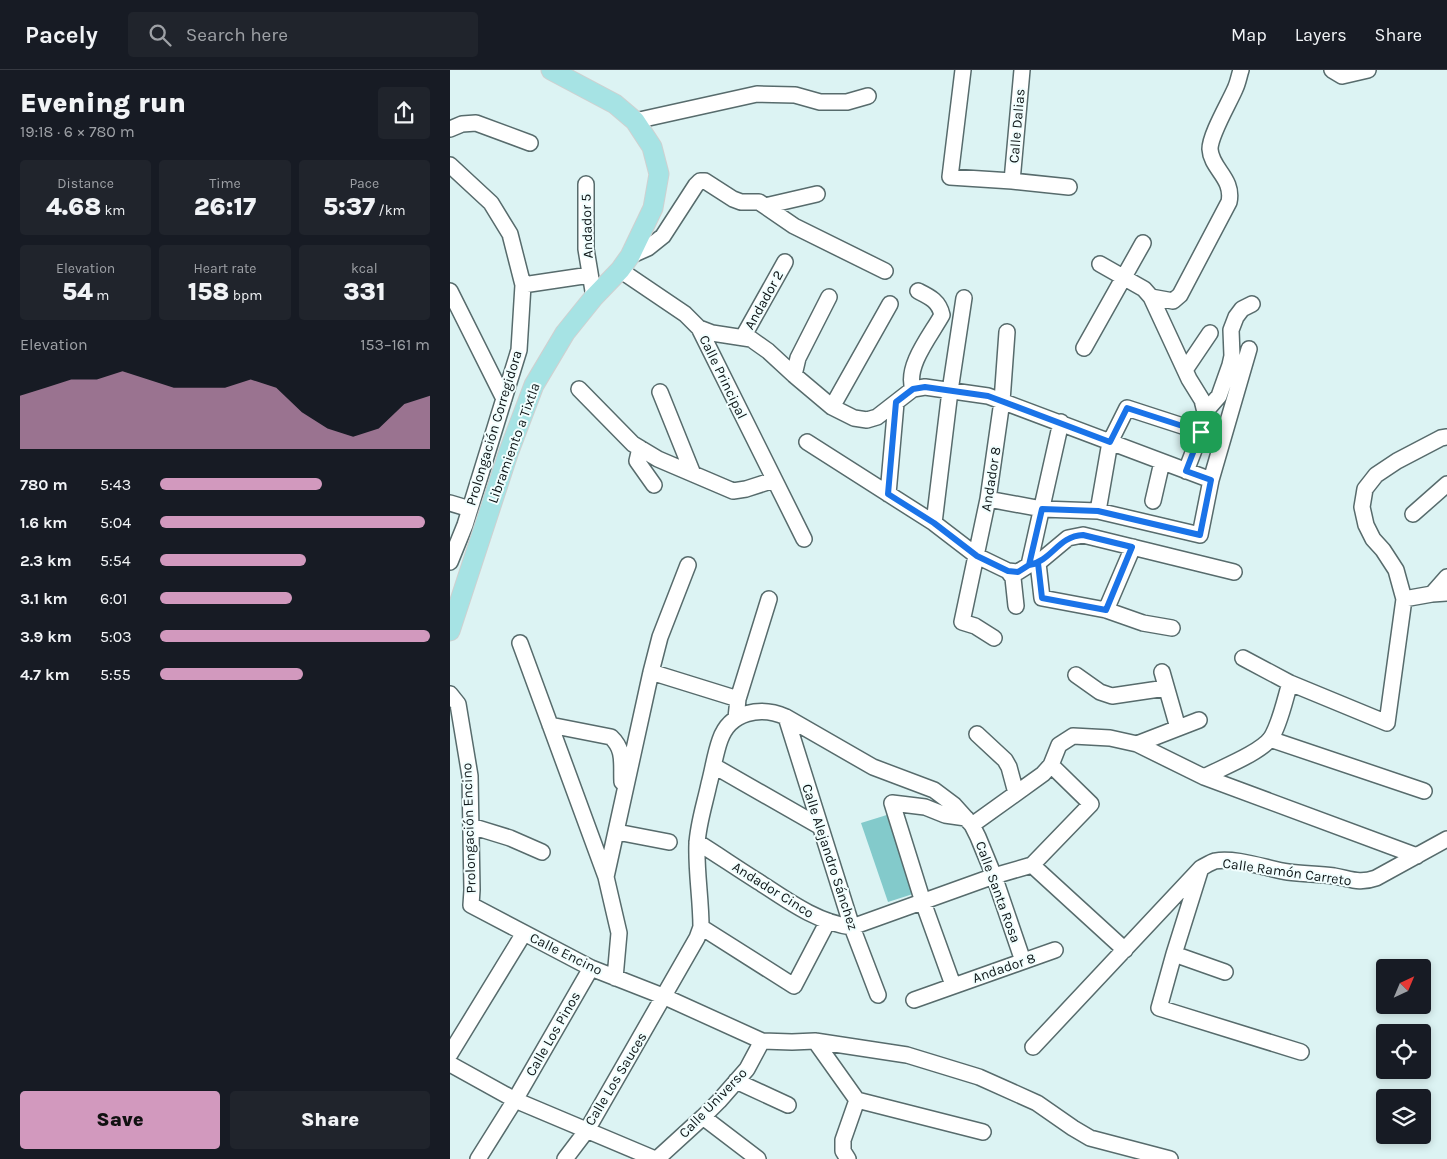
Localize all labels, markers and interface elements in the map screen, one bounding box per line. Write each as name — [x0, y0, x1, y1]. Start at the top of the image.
search box — [128, 12, 478, 57]
text: Pacely — [25, 21, 98, 49]
icon: search — [146, 21, 174, 49]
text: Search here — [186, 24, 288, 46]
text: Map — [1231, 24, 1267, 46]
text: Layers — [1295, 24, 1347, 46]
text: Share — [1375, 24, 1422, 46]
text: Evening run — [20, 86, 186, 119]
button: share — [378, 87, 430, 139]
street label: Calle Dalias — [1005, 88, 1029, 164]
text: 19:18 · 6 × 780 m — [20, 122, 135, 141]
text: Distance — [57, 175, 114, 192]
text: Time — [209, 175, 241, 192]
text: Pace — [349, 175, 379, 192]
text: 4.68 — [46, 192, 101, 221]
text: 26:17 — [194, 192, 256, 221]
text: 5:37 — [323, 192, 375, 221]
street label: Andador 5 — [577, 193, 597, 259]
text: km — [101, 202, 125, 219]
text: /km — [375, 202, 406, 219]
text: Elevation — [56, 260, 115, 277]
text: Heart rate — [193, 260, 257, 277]
text: kcal — [351, 260, 378, 277]
street label: Andador 2 — [741, 267, 787, 333]
text: 54 — [62, 277, 93, 306]
text: 158 — [188, 277, 229, 306]
text: 331 — [343, 277, 386, 306]
text: m — [93, 287, 109, 304]
text: bpm — [229, 287, 262, 304]
street label: Calle Principal — [695, 332, 751, 422]
text: Elevation — [20, 335, 88, 354]
text: 153–161 m — [360, 335, 430, 354]
street label: Prolongación Corregidora — [462, 348, 526, 508]
street label: Libramiento a Tixtla — [484, 380, 544, 506]
pin — [1180, 411, 1222, 453]
icon: arrive — [1187, 418, 1215, 446]
street label: Andador 8 — [977, 445, 1005, 513]
text: 780 m — [20, 475, 68, 494]
text: 5:43 — [100, 475, 131, 494]
text: 1.6 km — [20, 513, 68, 532]
text: 5:04 — [100, 513, 131, 532]
text: 2.3 km — [20, 551, 72, 570]
text: 5:54 — [100, 551, 131, 570]
text: 3.1 km — [20, 589, 68, 608]
text: 6:01 — [100, 589, 128, 608]
text: 3.9 km — [20, 627, 72, 646]
text: 5:03 — [100, 627, 132, 646]
text: 4.7 km — [20, 665, 70, 684]
text: 5:55 — [100, 665, 131, 684]
street label: Prolongación Encino — [458, 762, 480, 894]
street label: Calle Alejandro Sánchez — [798, 782, 862, 932]
street label: Calle Santa Rosa — [972, 839, 1024, 945]
street label: Calle Ramón Carreto — [1221, 855, 1353, 889]
street label: Andador Cinco — [729, 858, 817, 922]
street label: Calle Encino — [527, 929, 605, 979]
street label: Andador 8 — [970, 949, 1038, 987]
north arrow — [1376, 959, 1431, 1014]
map controls — [1376, 959, 1431, 1144]
street label: Calle Los Pinos — [522, 989, 584, 1079]
button: locate — [1376, 1024, 1431, 1079]
street label: Calle Los Sauces — [581, 1029, 651, 1129]
street label: Calle Universo — [675, 1064, 751, 1142]
button: layers — [1376, 1089, 1431, 1144]
button: Save — [20, 1091, 220, 1149]
button: Share — [230, 1091, 430, 1149]

